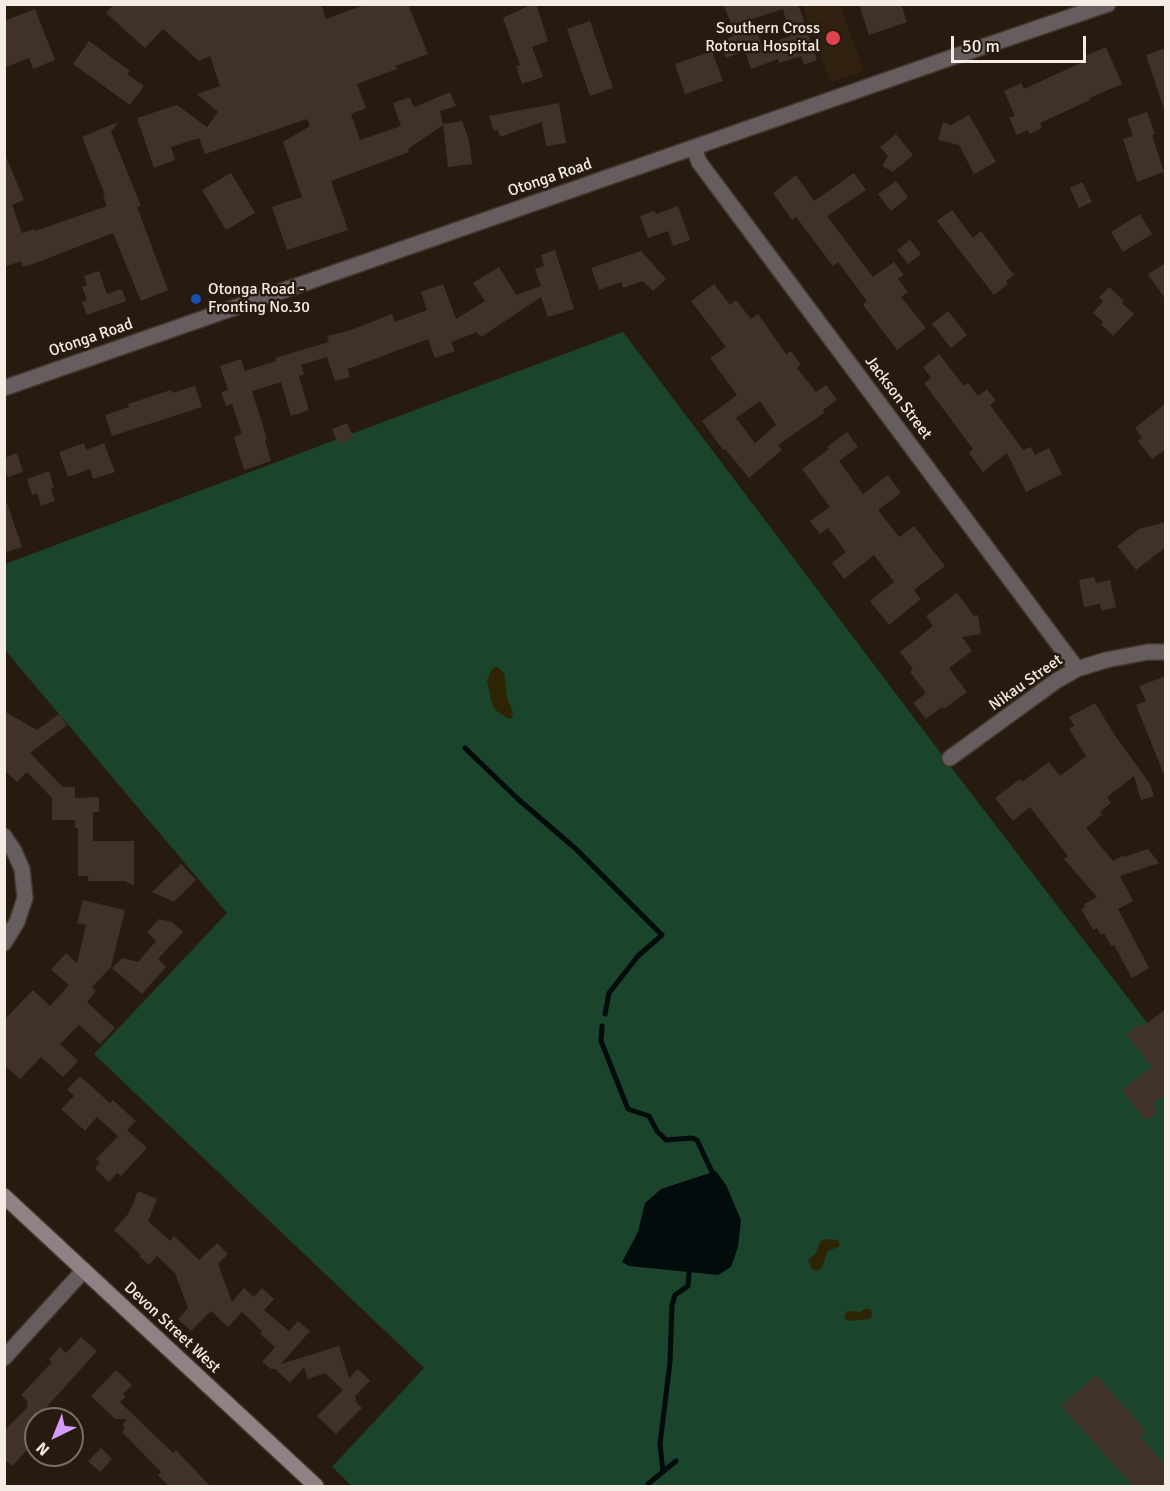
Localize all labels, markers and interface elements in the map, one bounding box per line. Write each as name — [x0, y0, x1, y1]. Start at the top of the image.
place label: Southern Cross Rotorua Hospital — [705, 19, 820, 57]
scale bar — [954, 24, 1089, 62]
marker: Southern Cross Rotorua Hospital — [824, 29, 842, 47]
text: 50 m — [962, 35, 1000, 57]
street label: Otonga Road — [506, 155, 594, 201]
place label: Otonga Road - Fronting No.30 — [208, 280, 310, 318]
marker: Otonga Road - Fronting No.30 — [189, 292, 203, 306]
street label: Otonga Road — [47, 315, 135, 361]
street label: Jackson Street — [860, 352, 936, 444]
street label: Nikau Street — [986, 651, 1066, 715]
street label: Devon Street West — [120, 1278, 224, 1378]
north arrow — [24, 1407, 84, 1467]
text: N — [32, 1438, 54, 1460]

